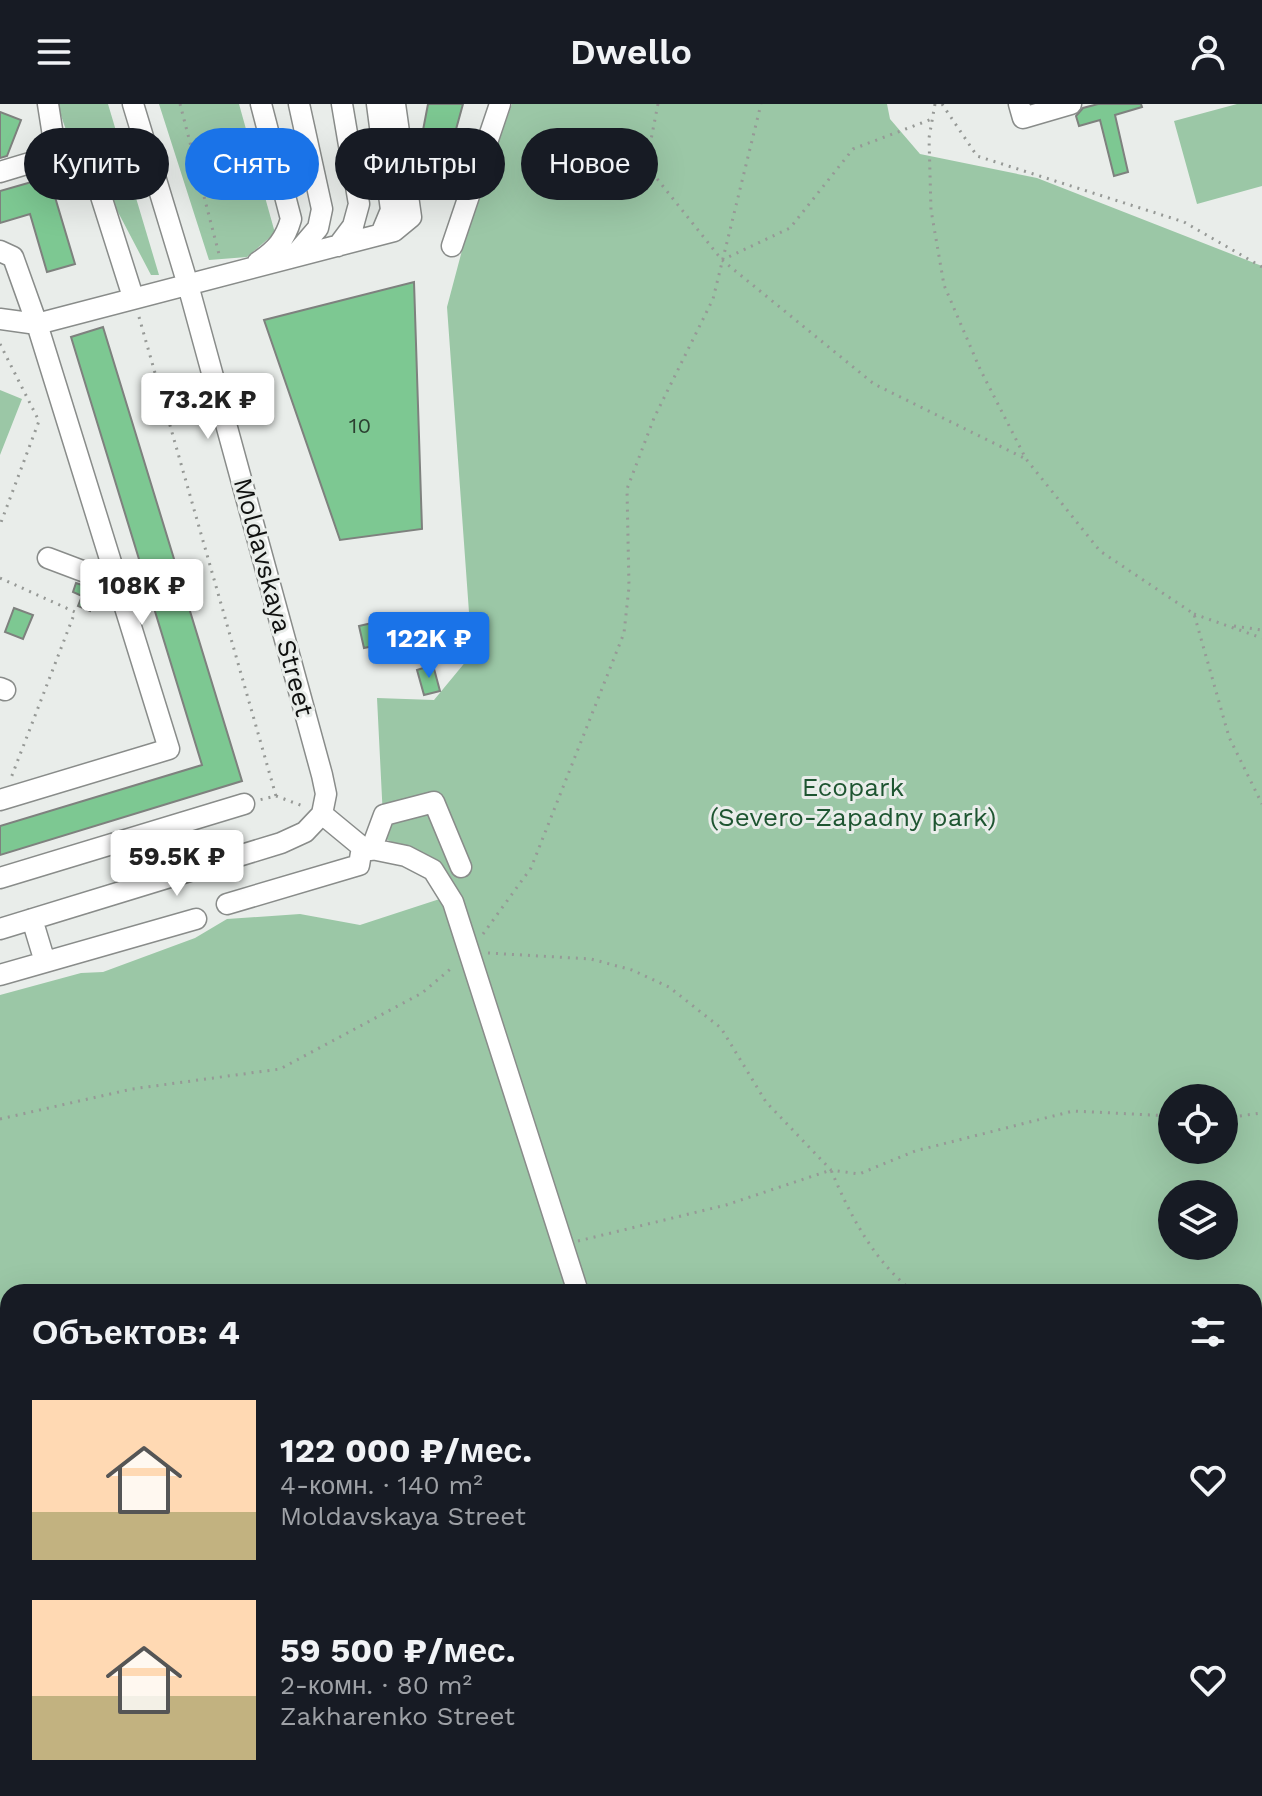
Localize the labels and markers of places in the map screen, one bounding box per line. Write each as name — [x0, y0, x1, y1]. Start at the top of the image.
pin: 73.2K ₽ — [134, 373, 282, 441]
pin: 108K ₽ — [77, 559, 207, 627]
pin: 122K ₽ — [364, 612, 494, 680]
pin: 59.5K ₽ — [103, 830, 251, 898]

